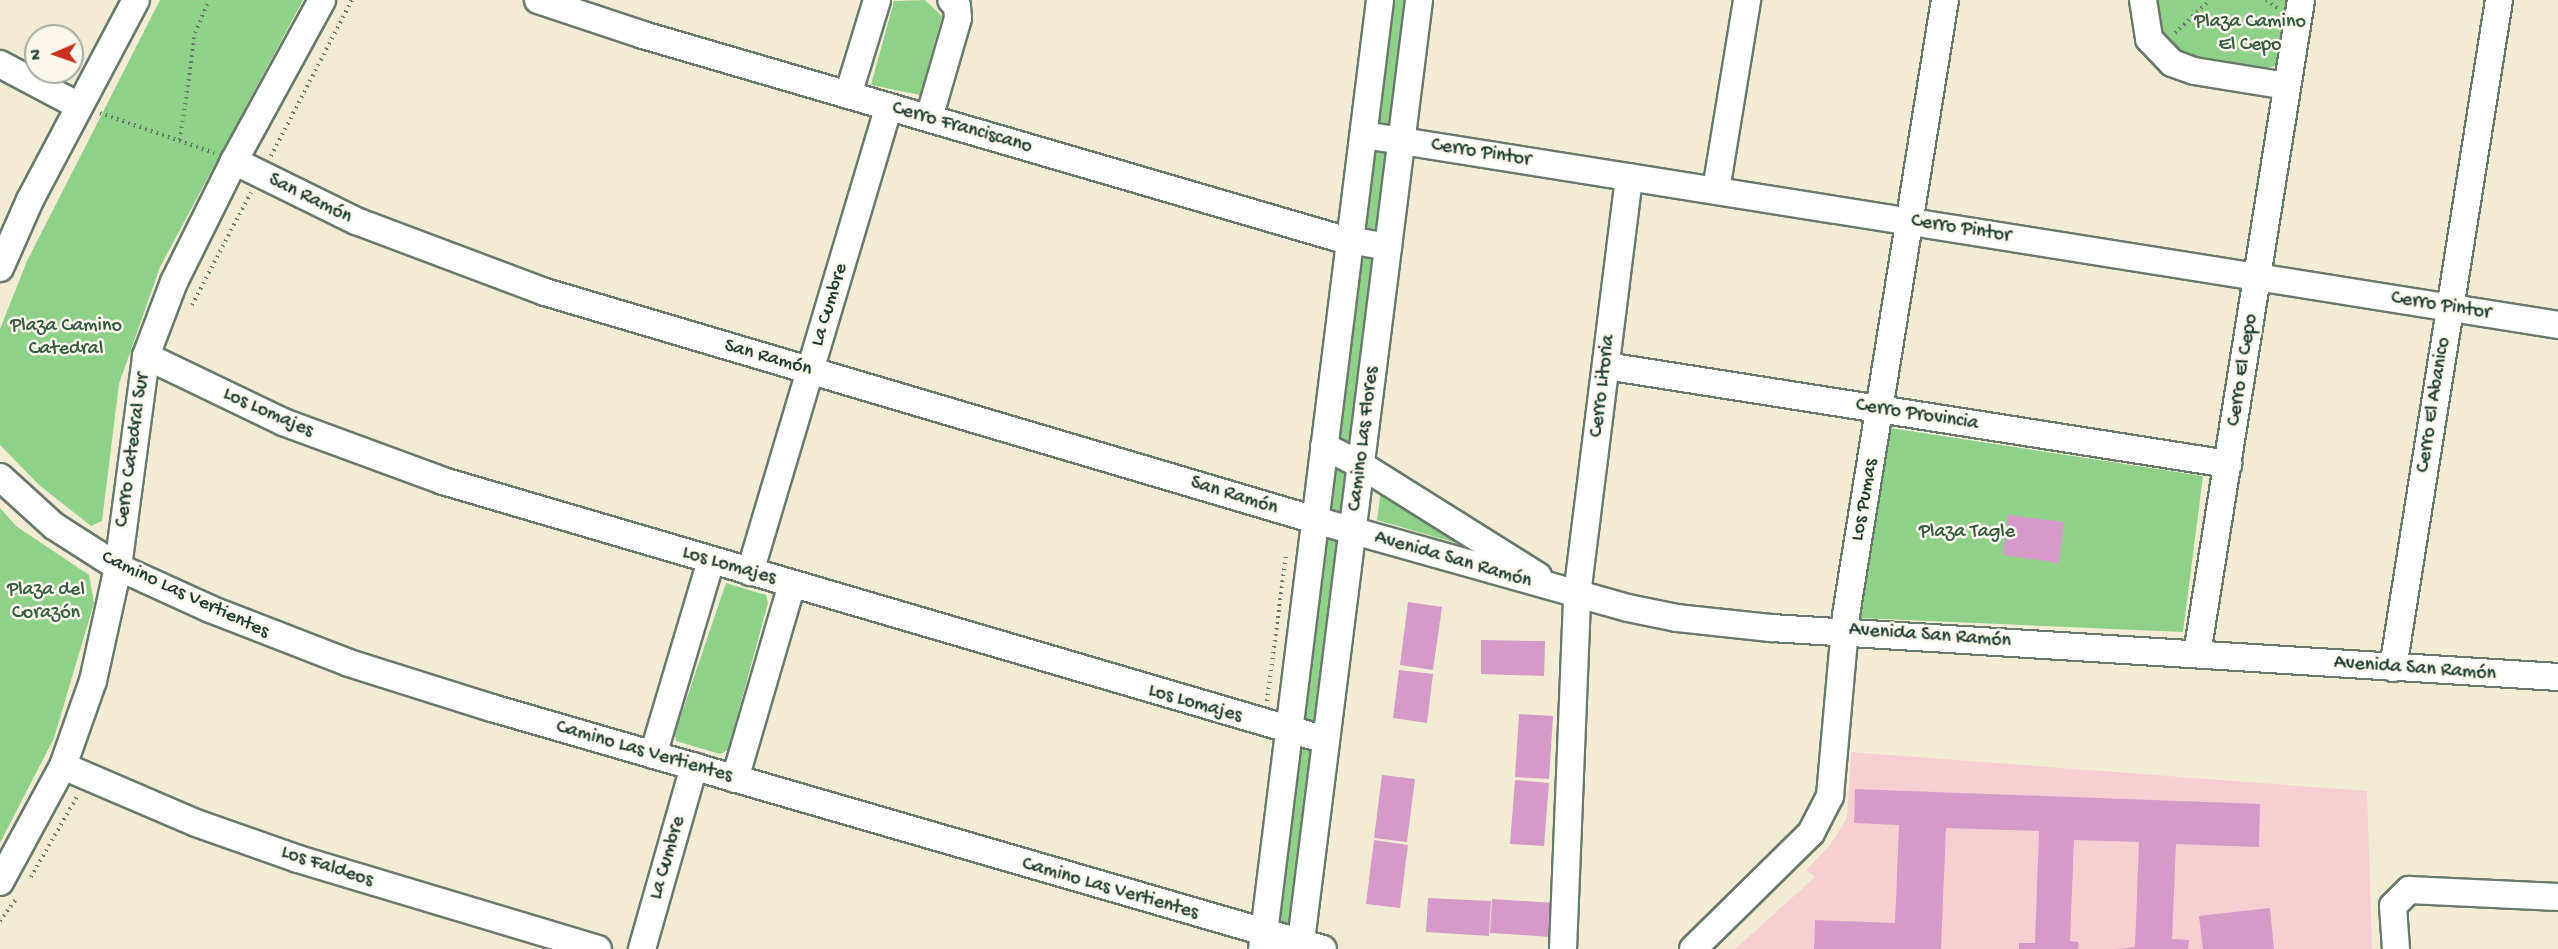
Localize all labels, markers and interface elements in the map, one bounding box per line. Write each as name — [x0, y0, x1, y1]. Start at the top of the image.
park label: Plaza Camino El Cepo — [2194, 11, 2306, 58]
north arrow — [24, 24, 84, 84]
text: N — [28, 49, 47, 60]
street label: Cerro Franciscano — [889, 97, 1035, 159]
street label: Cerro Pintor — [1429, 133, 1533, 173]
street label: San Ramón — [264, 168, 356, 230]
street label: Cerro Pintor — [1909, 209, 2013, 249]
street label: La Cumbre — [806, 261, 854, 349]
street label: Cerro Pintor — [2389, 286, 2493, 326]
street label: Cerro El Cepo — [2222, 312, 2264, 428]
park label: Plaza Camino Catedral — [10, 314, 122, 361]
street label: Cerro Litoria — [1585, 333, 1621, 439]
street label: San Ramón — [721, 334, 815, 382]
street label: Cerro El Abanico — [2411, 336, 2457, 474]
street label: Camino Las Flores — [1343, 365, 1385, 513]
street label: Cerro Catedral Sur — [110, 371, 156, 529]
street label: Los Lomajes — [219, 382, 317, 444]
street label: Cerro Provincia — [1854, 393, 1980, 437]
street label: Los Pumas — [1846, 457, 1884, 543]
street label: San Ramón — [1187, 471, 1281, 521]
park label: Plaza Tagle — [1919, 520, 2015, 544]
street label: Avenida San Ramón — [1372, 526, 1534, 594]
street label: Los Lomajes — [679, 541, 779, 591]
street label: Camino Las Vertientes — [97, 546, 273, 644]
park label: Plaza del Corazón — [7, 579, 85, 626]
street label: Avenida San Ramón — [1848, 618, 2012, 654]
street label: Avenida San Ramón — [2333, 651, 2497, 687]
street label: Los Lomajes — [1145, 679, 1245, 729]
street label: Camino Las Vertientes — [553, 715, 735, 789]
street label: La Cumbre — [645, 814, 691, 902]
street label: Los Faldeos — [278, 841, 376, 893]
street label: Camino Las Vertientes — [1019, 852, 1201, 926]

